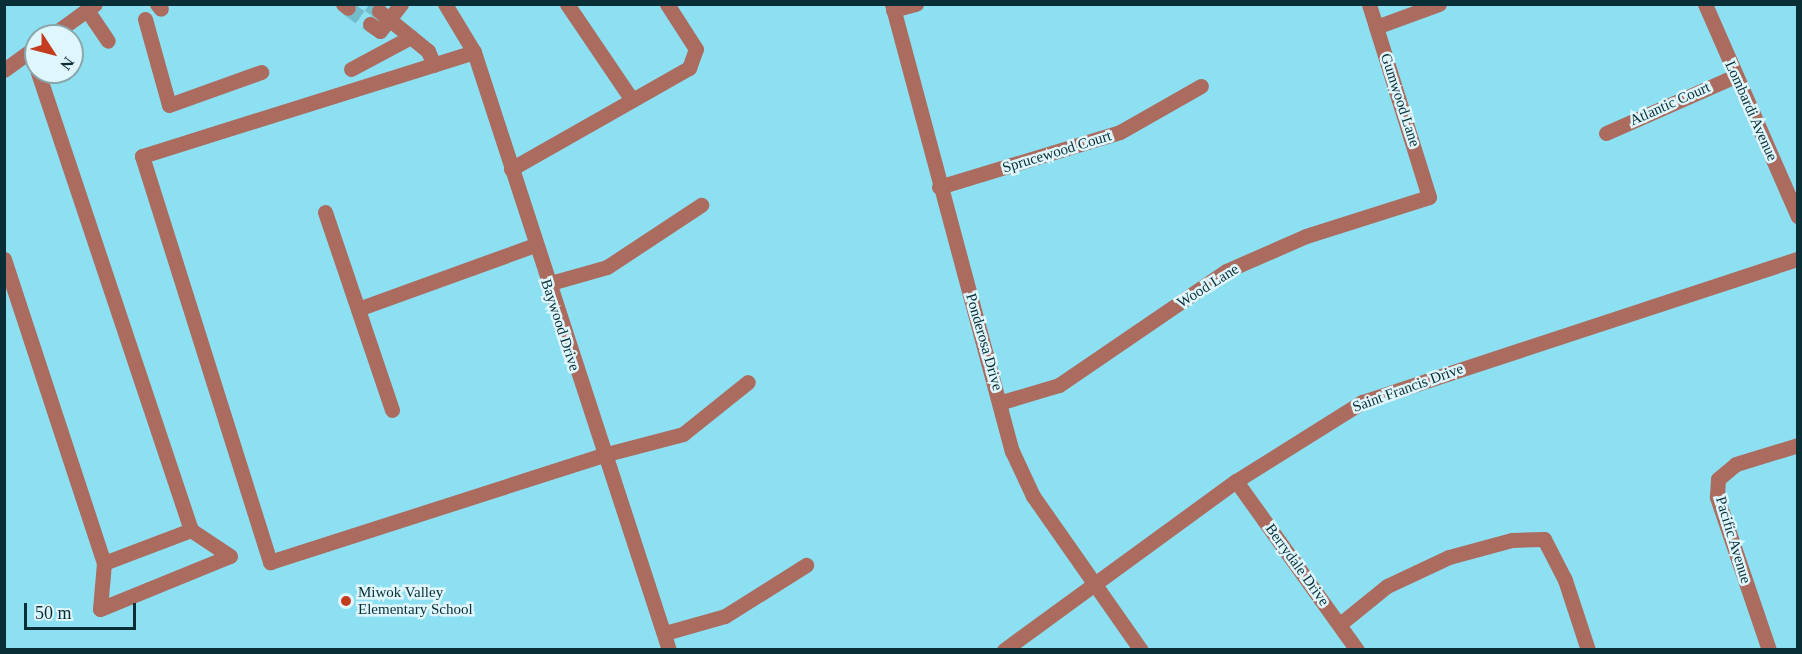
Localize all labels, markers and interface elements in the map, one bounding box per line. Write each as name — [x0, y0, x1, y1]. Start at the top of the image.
north arrow — [24, 24, 84, 84]
street label: Gumwood Lane — [1376, 51, 1424, 149]
text: N — [57, 54, 78, 73]
street label: Lombardi Avenue — [1721, 58, 1781, 164]
street label: Atlantic Court — [1627, 78, 1713, 130]
street label: Sprucewood Court — [1000, 127, 1114, 177]
street label: Wood Lane — [1174, 260, 1242, 312]
street label: Baywood Drive — [537, 277, 583, 373]
street label: Ponderosa Drive — [962, 291, 1006, 393]
street label: Saint Francis Drive — [1350, 360, 1466, 416]
street label: Pacific Avenue — [1711, 494, 1755, 586]
street label: Berrydale Drive — [1261, 520, 1333, 610]
place label: Miwok Valley Elementary School — [358, 583, 473, 618]
scale bar — [27, 591, 140, 629]
marker: Miwok Valley Elementary School — [339, 594, 353, 608]
text: 50 m — [35, 603, 72, 623]

